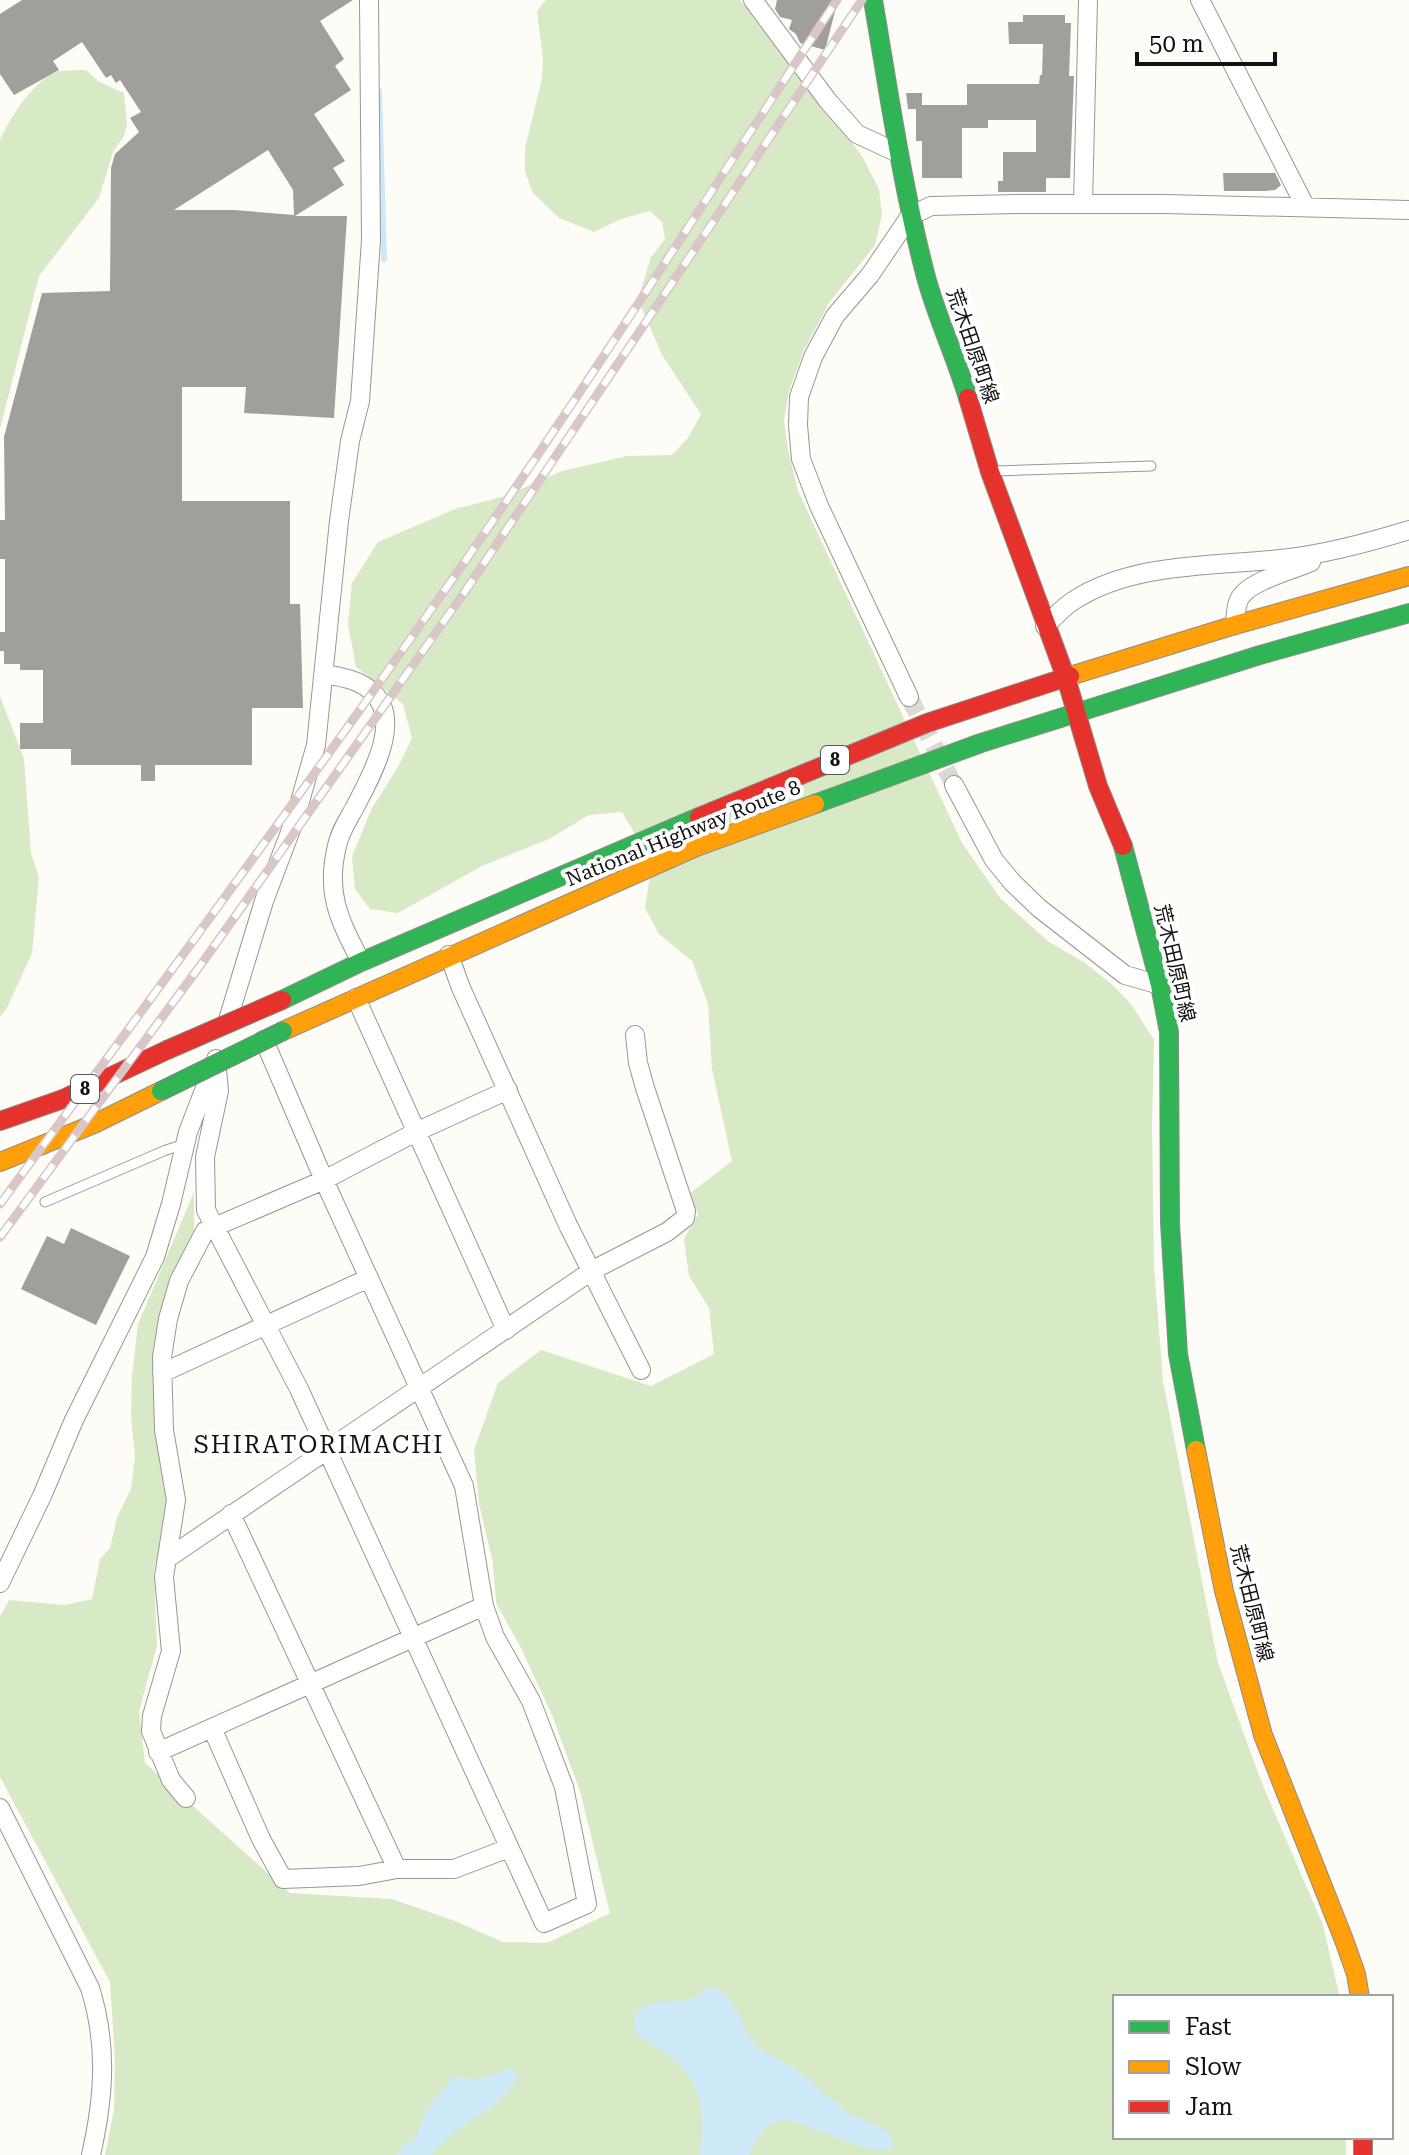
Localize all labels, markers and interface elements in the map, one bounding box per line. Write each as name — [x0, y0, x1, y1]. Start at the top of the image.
scale bar — [1137, 16, 1275, 66]
text: 50 m — [1149, 30, 1204, 58]
street label: 荒木田原町線 — [942, 285, 1004, 407]
road number: 8 — [821, 746, 849, 774]
street label: National Highway Route 8 — [562, 775, 804, 891]
street label: 荒木田原町線 — [1150, 902, 1200, 1024]
road number: 8 — [71, 1075, 99, 1103]
district label: SHIRATORIMACHI — [194, 1431, 444, 1459]
street label: 荒木田原町線 — [1226, 1542, 1278, 1664]
legend — [1113, 1995, 1393, 2139]
text: Fast — [1185, 2013, 1232, 2041]
text: Slow — [1185, 2053, 1242, 2081]
text: Jam — [1185, 2093, 1233, 2121]

